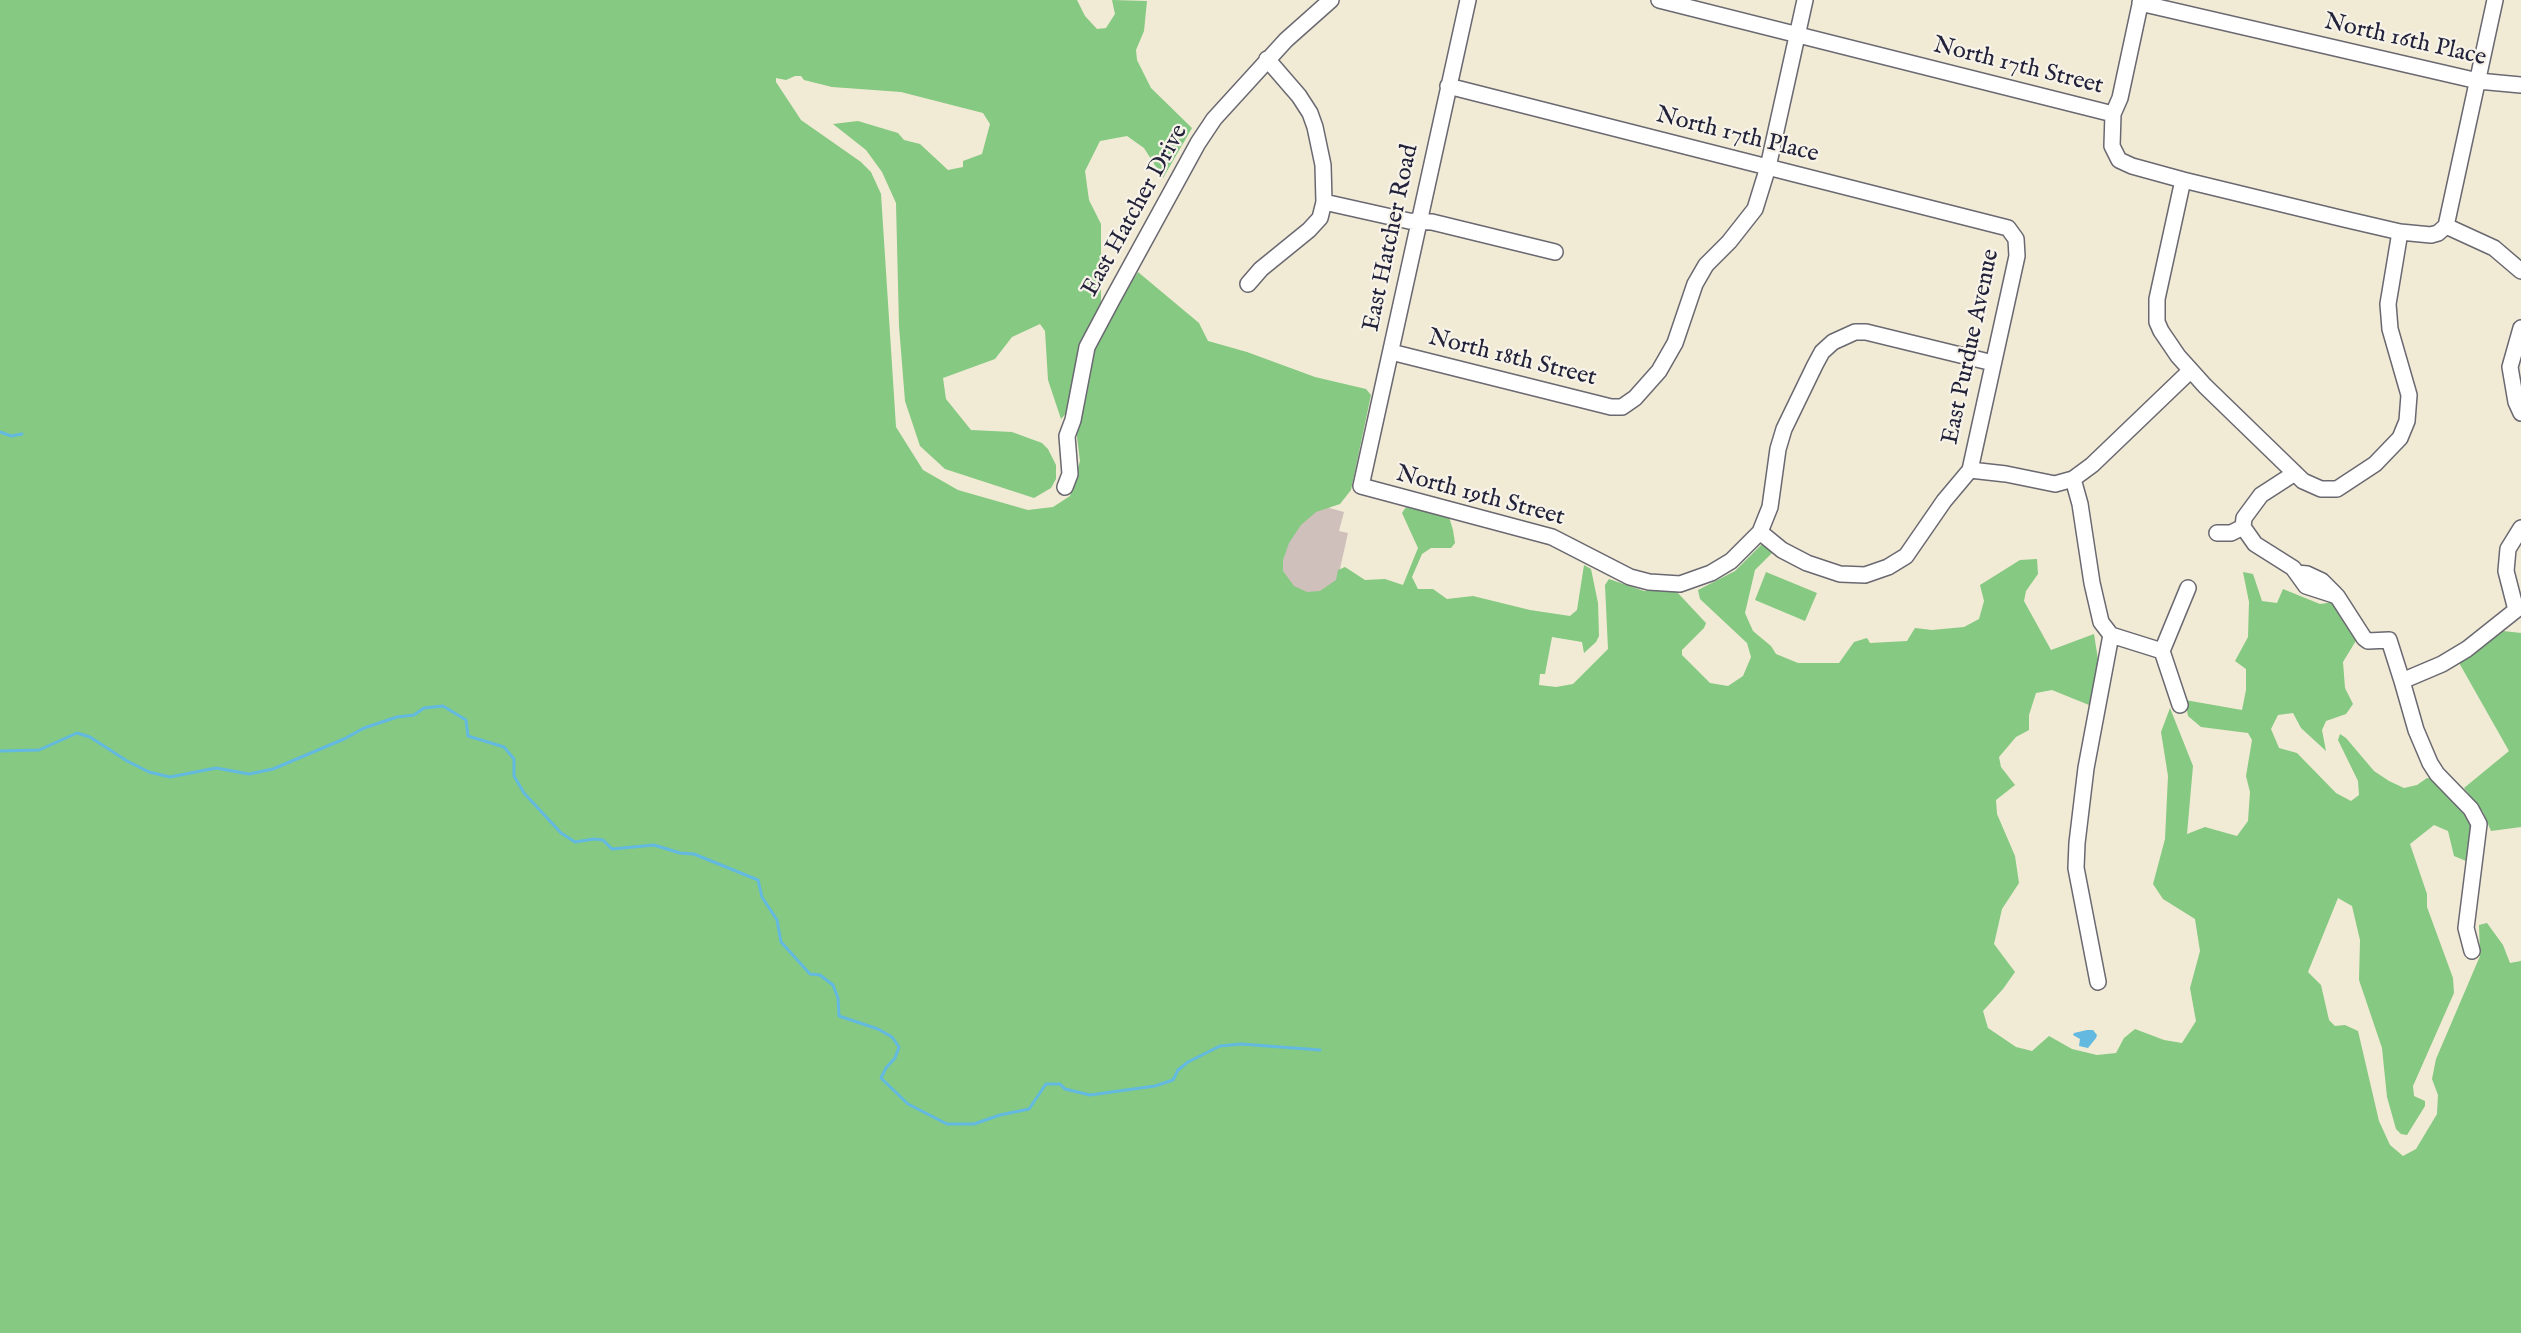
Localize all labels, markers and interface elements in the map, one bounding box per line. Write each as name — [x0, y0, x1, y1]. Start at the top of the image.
street label: North 16th Place — [2321, 8, 2489, 74]
street label: North 17th Street — [1930, 32, 2106, 102]
street label: North 17th Place — [1653, 102, 1821, 170]
street label: East Hatcher Drive — [1077, 120, 1195, 302]
street label: East Hatcher Road — [1358, 142, 1426, 334]
street label: East Purdue Avenue — [1937, 247, 2007, 447]
street label: North 18th Street — [1425, 324, 1599, 394]
street label: North 19th Street — [1393, 461, 1567, 533]

